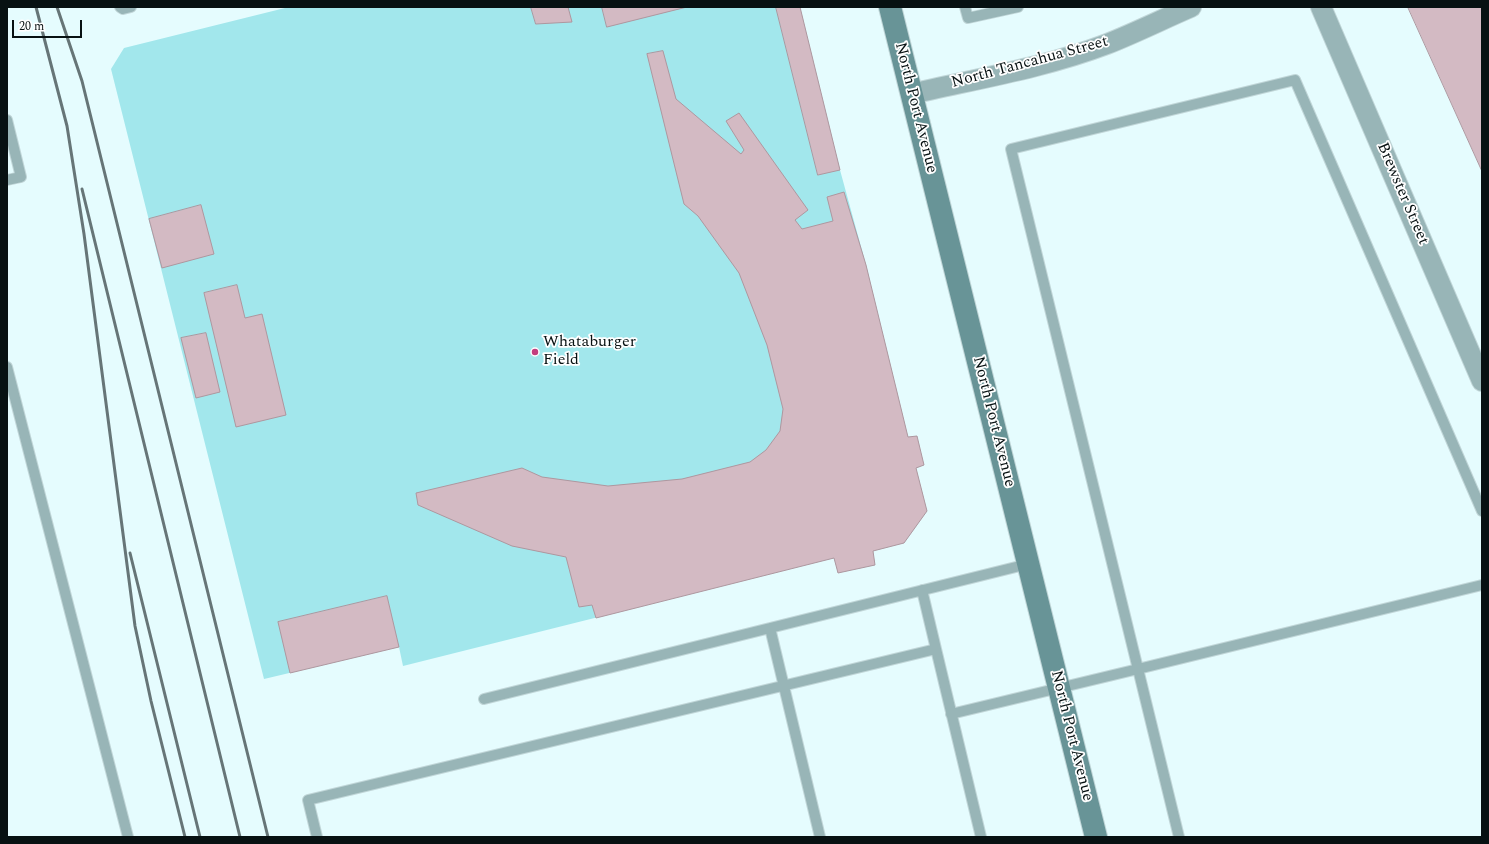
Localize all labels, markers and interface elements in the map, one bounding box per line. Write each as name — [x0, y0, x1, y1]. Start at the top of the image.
scale bar — [14, 12, 84, 38]
text: 20 m — [19, 17, 44, 36]
street label: North Tancahua Street — [949, 33, 1111, 93]
street label: North Port Avenue — [889, 41, 941, 175]
street label: Brewster Street — [1372, 140, 1432, 248]
place label: Whataburger Field — [543, 333, 636, 371]
marker: Whataburger Field — [530, 347, 540, 357]
street label: North Port Avenue — [967, 355, 1019, 489]
street label: North Port Avenue — [1045, 669, 1097, 803]

